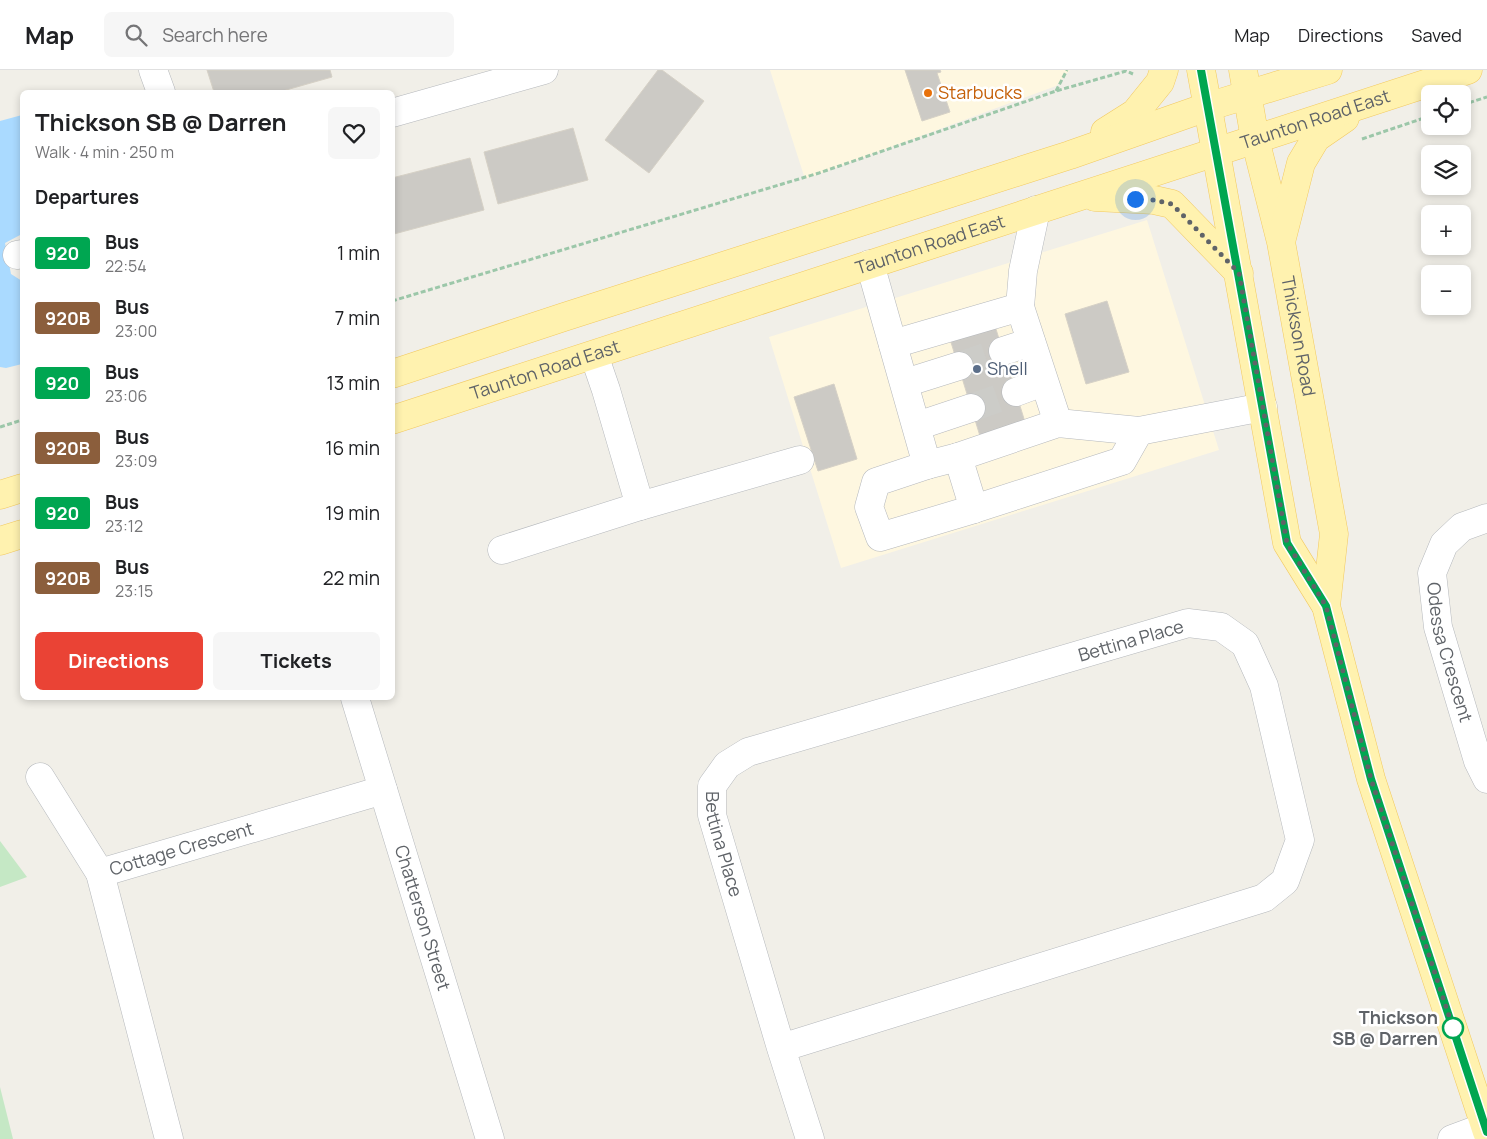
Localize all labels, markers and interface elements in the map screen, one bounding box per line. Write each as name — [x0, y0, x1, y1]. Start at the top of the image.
search box — [104, 12, 454, 57]
text: Map — [25, 18, 74, 51]
icon: search — [122, 21, 150, 49]
text: Search here — [162, 22, 268, 48]
text: Map — [1234, 23, 1270, 47]
text: Directions — [1298, 23, 1383, 47]
text: Saved — [1411, 23, 1462, 47]
place label: Starbucks — [938, 80, 1022, 104]
street label: Taunton Road East — [1237, 83, 1393, 154]
map controls — [1421, 85, 1471, 315]
button: locate — [1421, 85, 1471, 135]
marker: Starbucks — [922, 87, 934, 99]
text: Thickson SB @ Darren — [35, 105, 287, 138]
button: heart — [328, 107, 380, 159]
text: Walk · 4 min · 250 m — [35, 141, 174, 163]
button: layers — [1421, 145, 1471, 195]
text: Departures — [35, 184, 139, 210]
your location — [1123, 187, 1148, 212]
button: + — [1421, 205, 1471, 255]
street label: Taunton Road East — [852, 208, 1008, 280]
text: Bus — [105, 229, 139, 255]
text: 1 min — [337, 240, 380, 266]
text: 920 — [46, 241, 79, 265]
text: 22:54 — [105, 255, 147, 277]
button: − — [1421, 265, 1471, 315]
street label: Thickson Road — [1276, 274, 1322, 398]
text: Bus — [115, 294, 149, 320]
text: 7 min — [335, 305, 380, 331]
text: 920B — [45, 306, 90, 330]
text: 23:00 — [115, 320, 157, 342]
street label: Taunton Road East — [467, 334, 623, 405]
place label: Shell — [987, 356, 1028, 380]
text: Bus — [105, 359, 139, 385]
marker: Shell — [971, 363, 983, 375]
text: 13 min — [326, 370, 380, 396]
text: 920 — [46, 371, 79, 395]
text: 23:06 — [105, 385, 147, 407]
text: Bus — [115, 424, 149, 450]
text: 16 min — [325, 435, 380, 461]
text: 920B — [45, 436, 90, 460]
text: 23:09 — [115, 450, 158, 472]
text: Bus — [105, 489, 139, 515]
text: 19 min — [325, 500, 380, 526]
text: 920 — [46, 501, 79, 525]
text: 23:12 — [105, 515, 143, 537]
text: Bus — [115, 554, 149, 580]
text: 22 min — [323, 565, 380, 591]
text: 920B — [45, 566, 90, 590]
text: 23:15 — [115, 580, 153, 602]
street label: Odessa Crescent — [1422, 581, 1479, 725]
street label: Bettina Place — [1075, 614, 1186, 667]
button: Directions — [35, 632, 203, 690]
button: Tickets — [213, 632, 380, 690]
street label: Bettina Place — [701, 791, 749, 900]
street label: Cottage Crescent — [107, 816, 256, 881]
street label: Chatterson Street — [390, 842, 457, 993]
place label: Thickson SB @ Darren — [1332, 1005, 1438, 1050]
marker: Thickson SB @ Darren — [1442, 1017, 1464, 1039]

